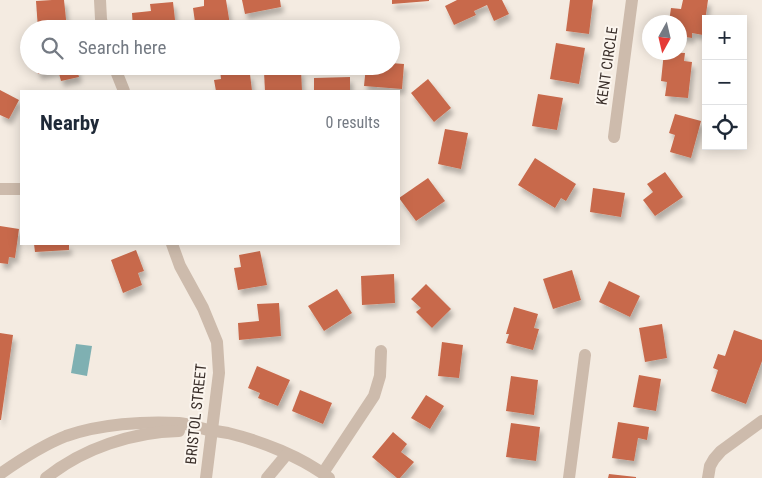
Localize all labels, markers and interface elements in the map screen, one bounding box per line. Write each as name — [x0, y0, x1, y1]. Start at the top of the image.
north arrow — [642, 15, 687, 60]
map controls — [702, 15, 747, 150]
button: + — [702, 15, 747, 60]
search box — [20, 20, 400, 75]
street label: KENT CIRCLE — [593, 26, 621, 106]
icon: search — [38, 34, 66, 62]
text: Search here — [78, 36, 166, 59]
button: − — [702, 60, 747, 105]
button: locate — [702, 105, 747, 150]
text: Nearby — [40, 111, 99, 135]
text: 0 results — [325, 113, 380, 132]
street label: BRISTOL STREET — [182, 363, 210, 465]

